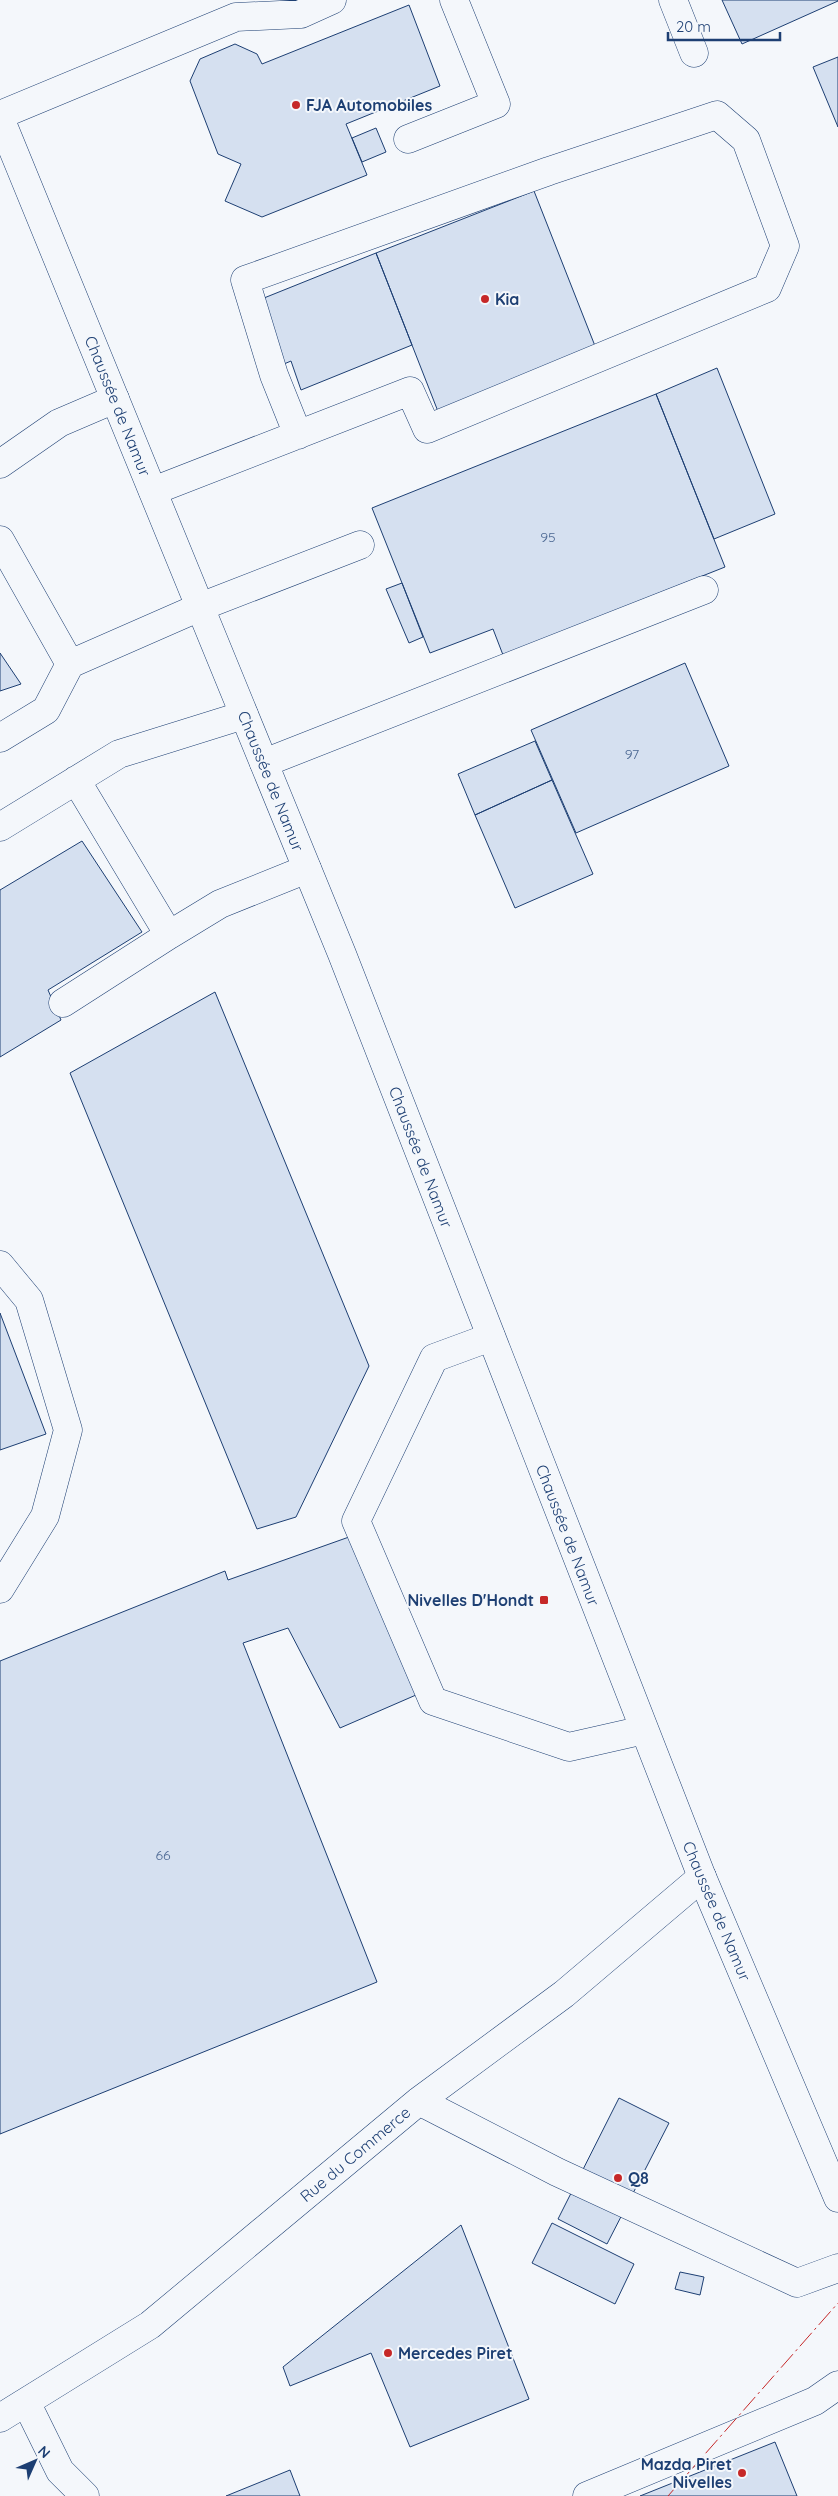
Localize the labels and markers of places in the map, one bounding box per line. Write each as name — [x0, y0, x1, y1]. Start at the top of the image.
place label: FJA Automobiles — [306, 95, 432, 115]
marker: FJA Automobiles — [290, 99, 302, 111]
place label: Kia — [495, 289, 519, 309]
marker: Kia — [479, 293, 491, 305]
place label: Nivelles D'Hondt — [408, 1590, 534, 1610]
marker: Nivelles D'Hondt — [538, 1594, 550, 1606]
place label: Q8 — [628, 2168, 649, 2188]
marker: Q8 — [612, 2172, 624, 2184]
place label: Mercedes Piret — [398, 2343, 513, 2363]
marker: Mercedes Piret — [382, 2347, 394, 2359]
place label: Mazda Piret Nivelles — [641, 2454, 732, 2492]
marker: Mazda Piret Nivelles — [736, 2467, 748, 2479]

